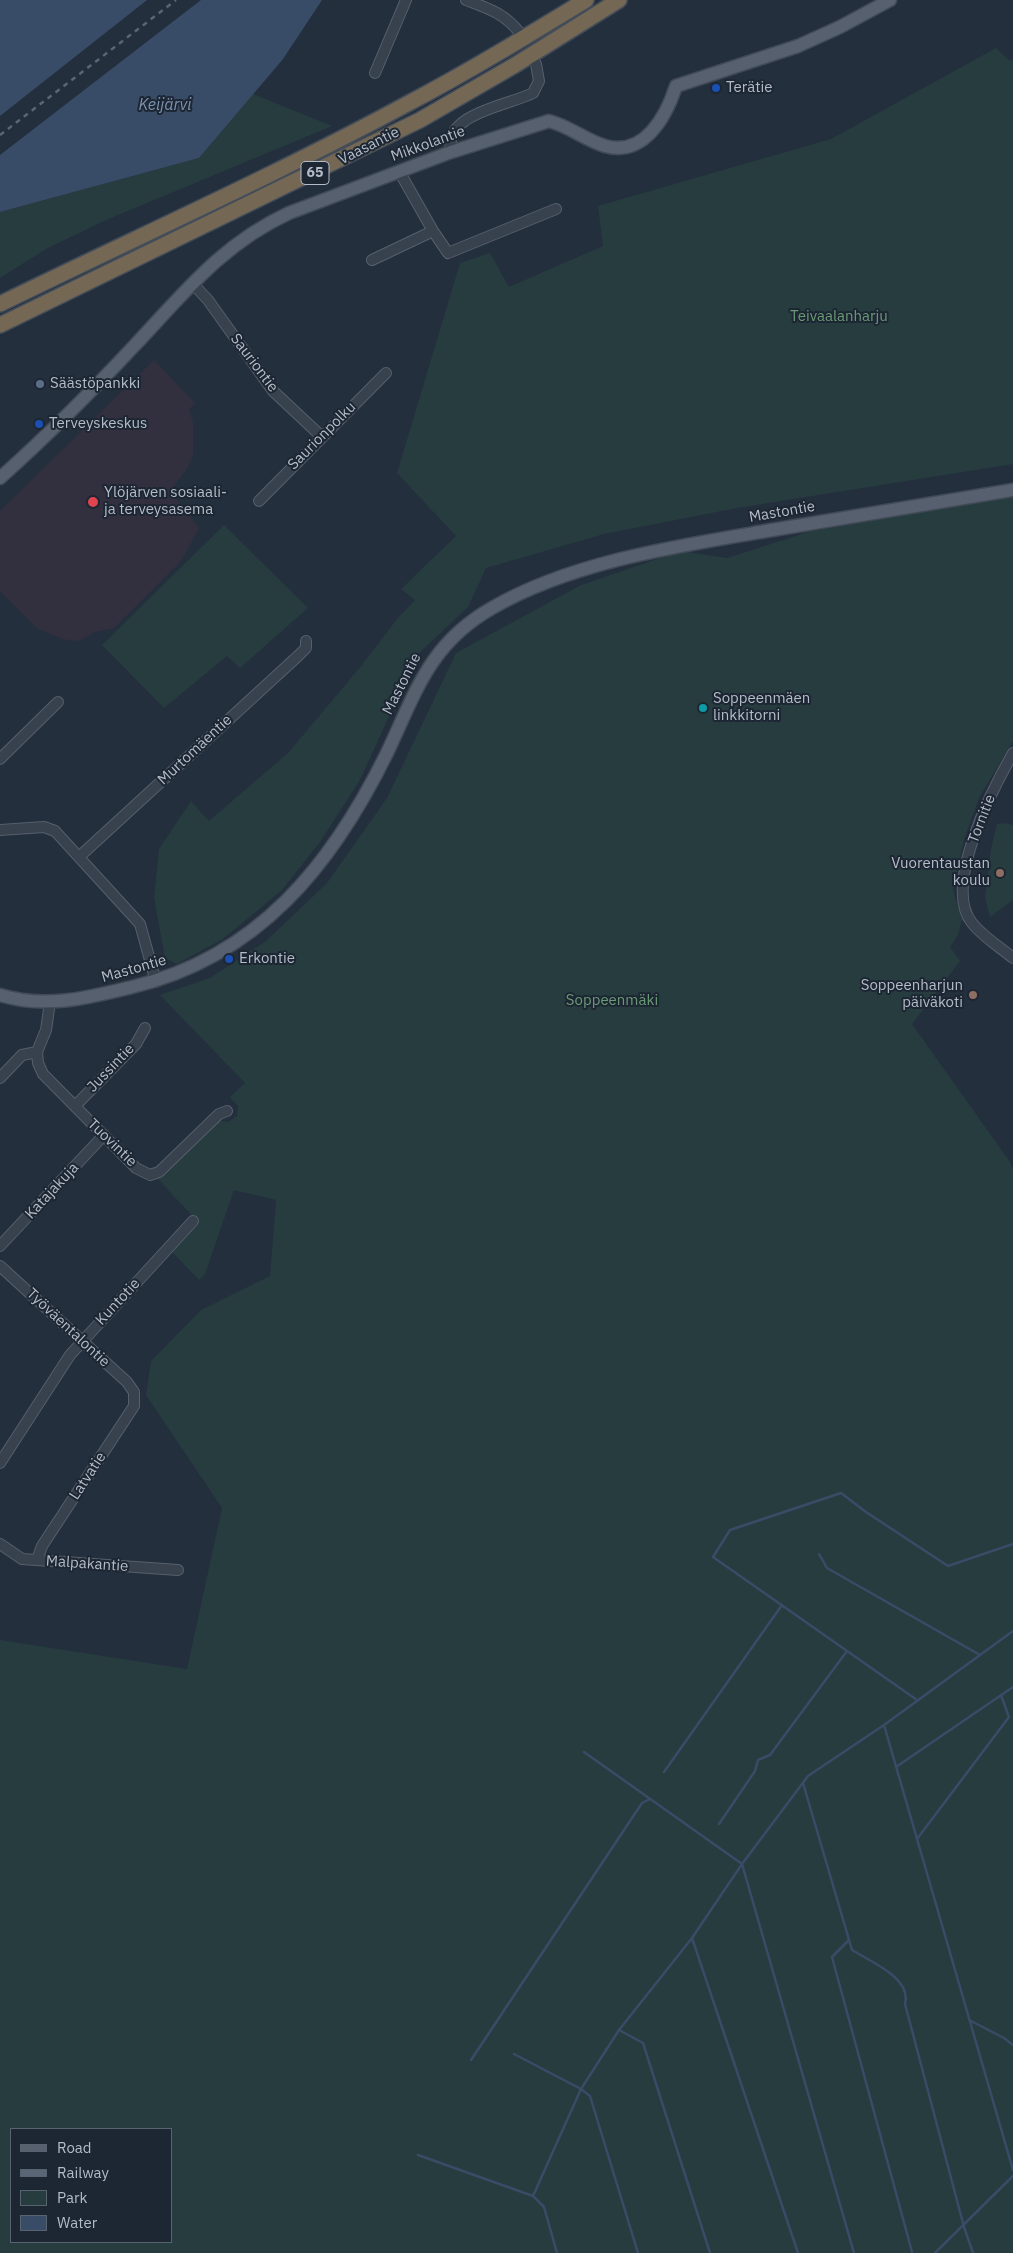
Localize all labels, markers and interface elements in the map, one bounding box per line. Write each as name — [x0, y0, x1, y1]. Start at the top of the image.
place label: Terätie — [726, 79, 773, 97]
marker: Terätie — [710, 82, 722, 94]
water label: Keijärvi — [139, 95, 191, 115]
street label: Mikkolantie — [388, 122, 468, 166]
street label: Vaasantie — [336, 123, 402, 169]
road number: 65 — [301, 162, 329, 184]
park label: Teivaalanharju — [790, 308, 888, 326]
street label: Sauriontie — [226, 330, 282, 396]
place label: Säästöpankki — [50, 375, 140, 393]
marker: Säästöpankki — [34, 378, 46, 390]
street label: Saurionpolku — [284, 398, 360, 474]
place label: Terveyskeskus — [49, 415, 147, 433]
marker: Terveyskeskus — [33, 418, 45, 430]
place label: Ylöjärven sosiaali- ja terveysasema — [104, 484, 227, 519]
marker: Ylöjärven sosiaali- ja terveysasema — [86, 495, 100, 509]
street label: Mastontie — [748, 497, 816, 527]
street label: Mastontie — [379, 650, 425, 718]
place label: Soppeenmäen linkkitorni — [713, 690, 810, 725]
marker: Soppeenmäen linkkitorni — [697, 702, 709, 714]
street label: Murtomäentie — [154, 711, 236, 789]
street label: Tornitie — [964, 792, 1000, 846]
place label: Vuorentaustan koulu — [891, 855, 990, 890]
marker: Vuorentaustan koulu — [994, 867, 1006, 879]
place label: Erkontie — [239, 950, 295, 968]
street label: Mastontie — [99, 951, 169, 987]
marker: Erkontie — [223, 953, 235, 965]
place label: Soppeenharjun päiväkoti — [861, 977, 963, 1012]
marker: Soppeenharjun päiväkoti — [967, 989, 979, 1001]
park label: Soppeenmäki — [566, 992, 658, 1010]
street label: Jussintie — [84, 1040, 138, 1096]
street label: Tuovintie — [84, 1115, 140, 1171]
street label: Katajakuja — [21, 1159, 83, 1223]
street label: Kuntotie — [92, 1275, 144, 1329]
street label: Työväentalontie — [23, 1285, 113, 1371]
street label: Latvatie — [66, 1449, 110, 1503]
street label: Malpakantie — [45, 1552, 129, 1576]
legend — [10, 2128, 172, 2243]
text: Road — [57, 2138, 92, 2157]
text: Railway — [57, 2163, 109, 2182]
text: Park — [57, 2188, 87, 2207]
text: Water — [57, 2213, 97, 2232]

